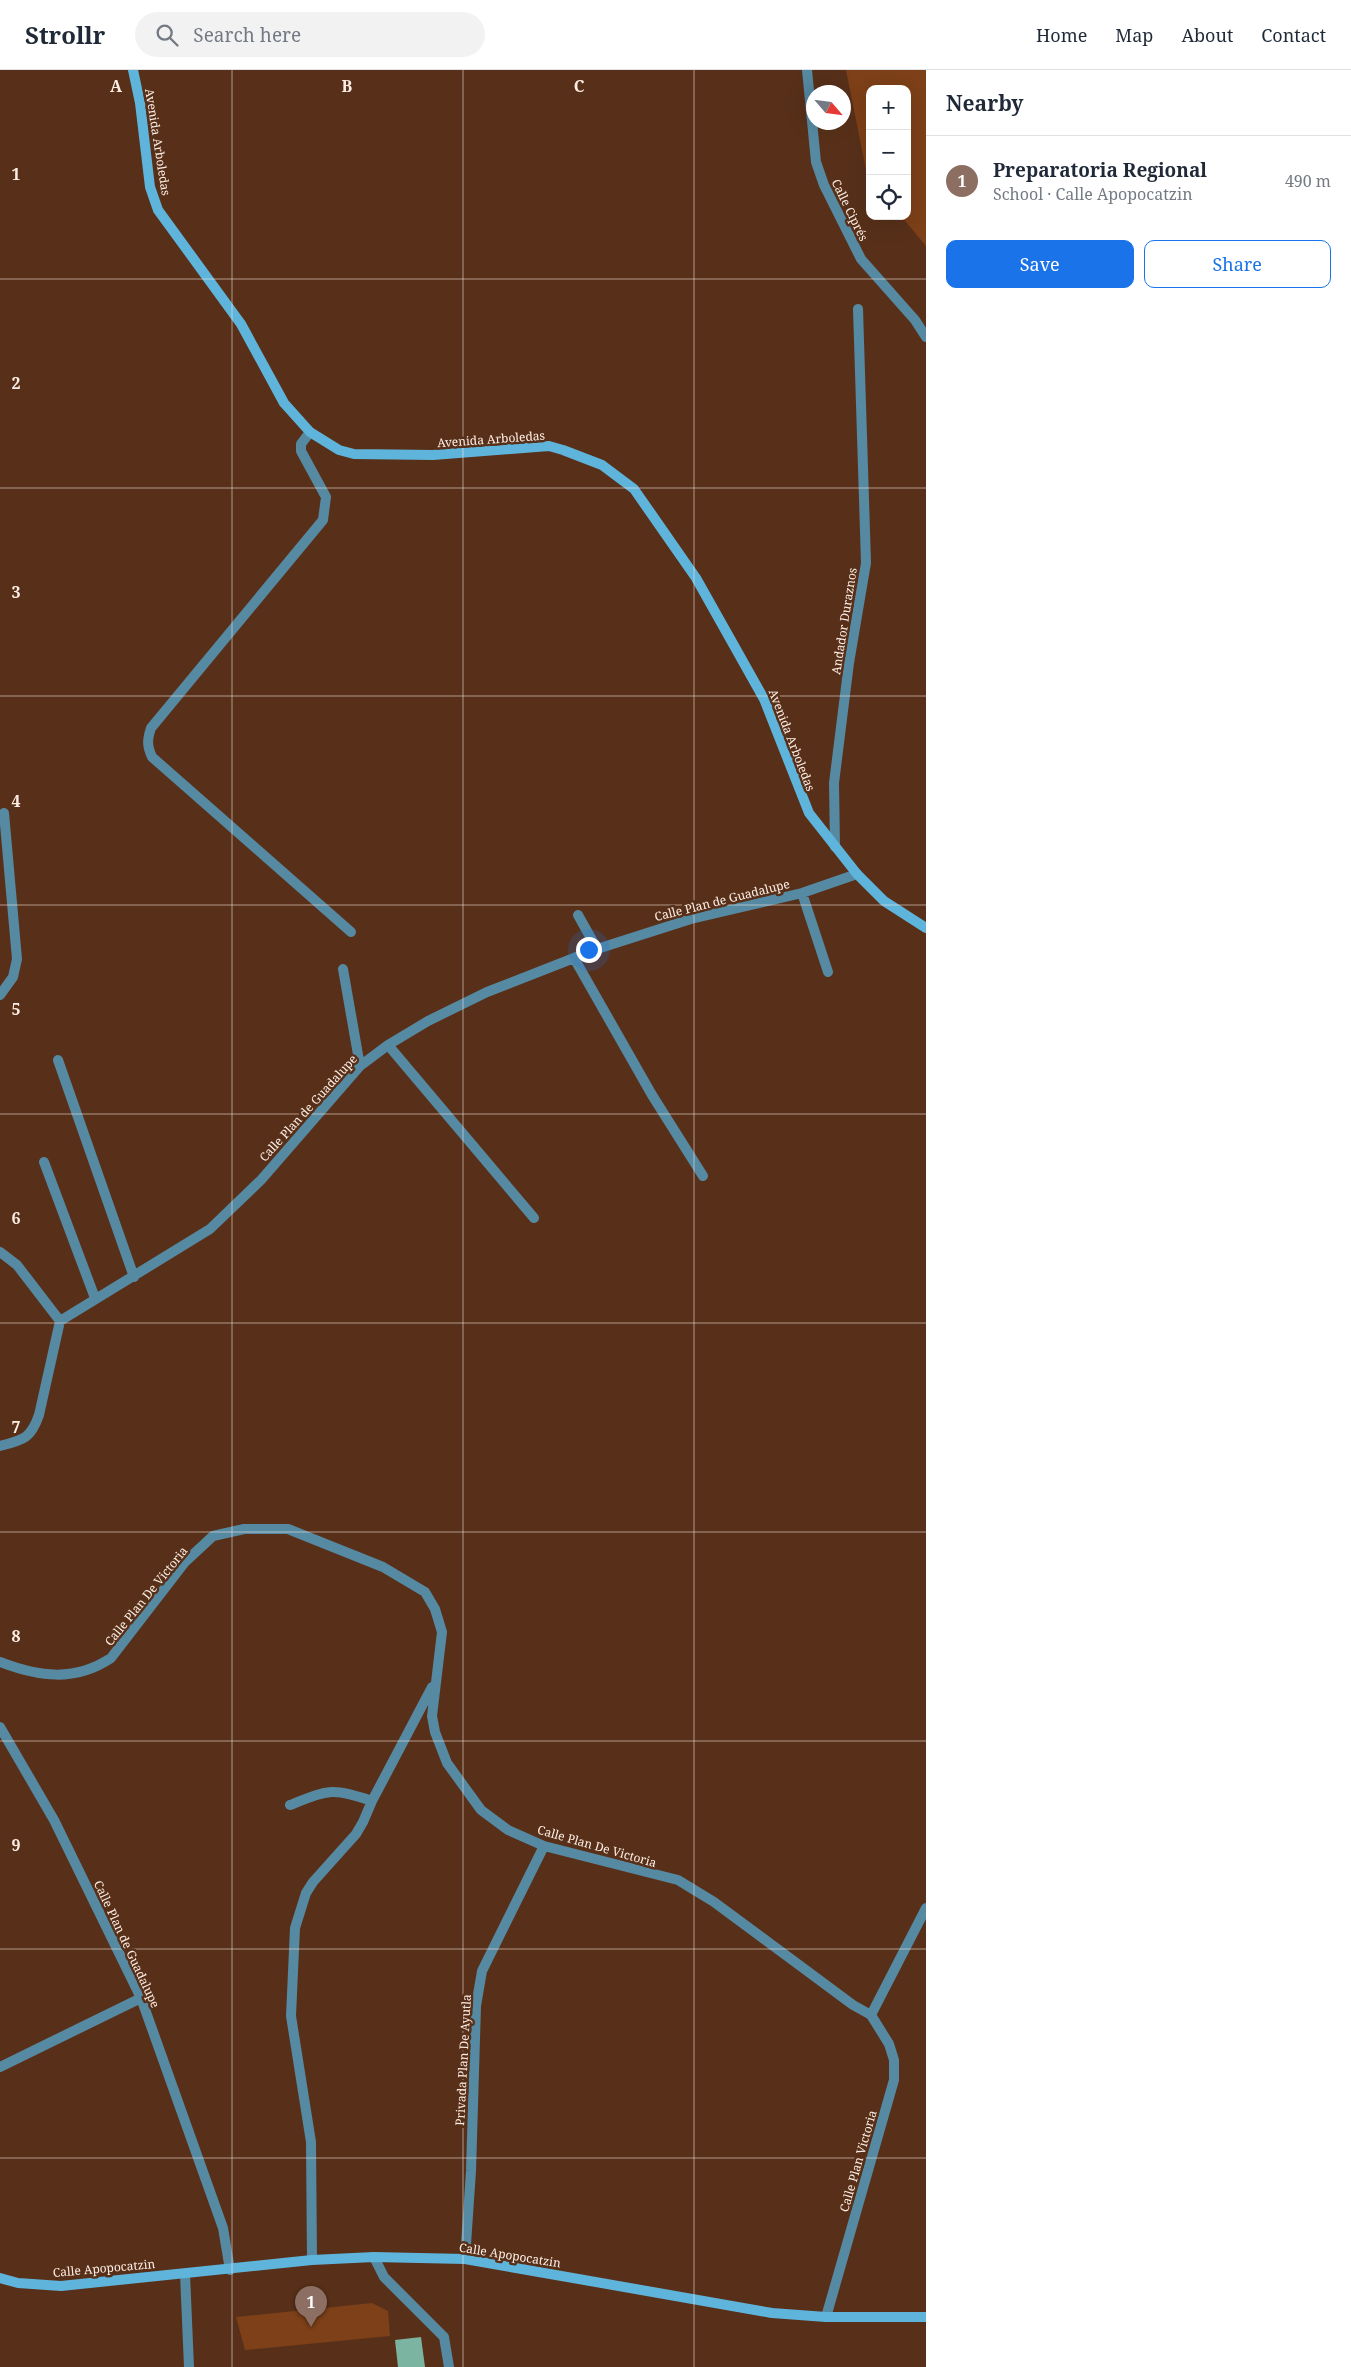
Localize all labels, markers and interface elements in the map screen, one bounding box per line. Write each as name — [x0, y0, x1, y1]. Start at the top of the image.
search box — [135, 12, 485, 57]
text: Strollr — [25, 18, 105, 51]
icon: search — [153, 21, 181, 49]
text: Search here — [193, 22, 301, 48]
text: Home — [1036, 23, 1087, 47]
text: Map — [1115, 23, 1153, 47]
text: About — [1181, 23, 1233, 47]
text: Contact — [1261, 23, 1326, 47]
text: A — [110, 75, 123, 97]
text: B — [342, 75, 353, 97]
text: C — [574, 75, 585, 97]
north arrow — [806, 85, 851, 130]
map controls — [866, 85, 911, 220]
button: + — [866, 85, 911, 130]
street label: Avenida Arboledas — [141, 87, 175, 197]
text: Nearby — [946, 89, 1024, 117]
button: − — [866, 130, 911, 175]
text: Preparatoria Regional — [993, 157, 1207, 183]
text: 1 — [11, 163, 21, 185]
text: 1 — [957, 170, 967, 192]
text: 490 m — [1285, 170, 1331, 192]
button: locate — [866, 175, 911, 220]
street label: Calle Ciprés — [828, 176, 872, 244]
text: School · Calle Apopocatzin — [993, 183, 1192, 205]
button: Save — [946, 240, 1134, 288]
button: Share — [1144, 240, 1331, 288]
text: 2 — [11, 372, 21, 394]
street label: Avenida Arboledas — [437, 427, 545, 451]
street label: Andador Duraznos — [827, 566, 861, 676]
text: 3 — [11, 581, 21, 603]
street label: Avenida Arboledas — [765, 687, 819, 793]
text: 4 — [11, 790, 21, 812]
street label: Calle Plan de Guadalupe — [653, 875, 791, 925]
your location — [576, 937, 602, 963]
text: 5 — [11, 998, 21, 1020]
street label: Calle Plan de Guadalupe — [255, 1051, 361, 1165]
text: 6 — [11, 1207, 21, 1229]
text: 7 — [11, 1416, 21, 1438]
street label: Calle Plan De Victoria — [101, 1543, 192, 1649]
text: 8 — [11, 1625, 21, 1647]
street label: Calle Plan De Victoria — [535, 1821, 659, 1871]
text: 9 — [11, 1834, 21, 1856]
street label: Calle Plan de Guadalupe — [90, 1878, 164, 2010]
street label: Privada Plan De Ayutla — [451, 1994, 475, 2126]
street label: Calle Plan Victoria — [835, 2108, 881, 2214]
street label: Calle Apopocatzin — [458, 2239, 562, 2271]
street label: Calle Apopocatzin — [52, 2255, 156, 2281]
pin: 1 — [295, 2286, 327, 2327]

